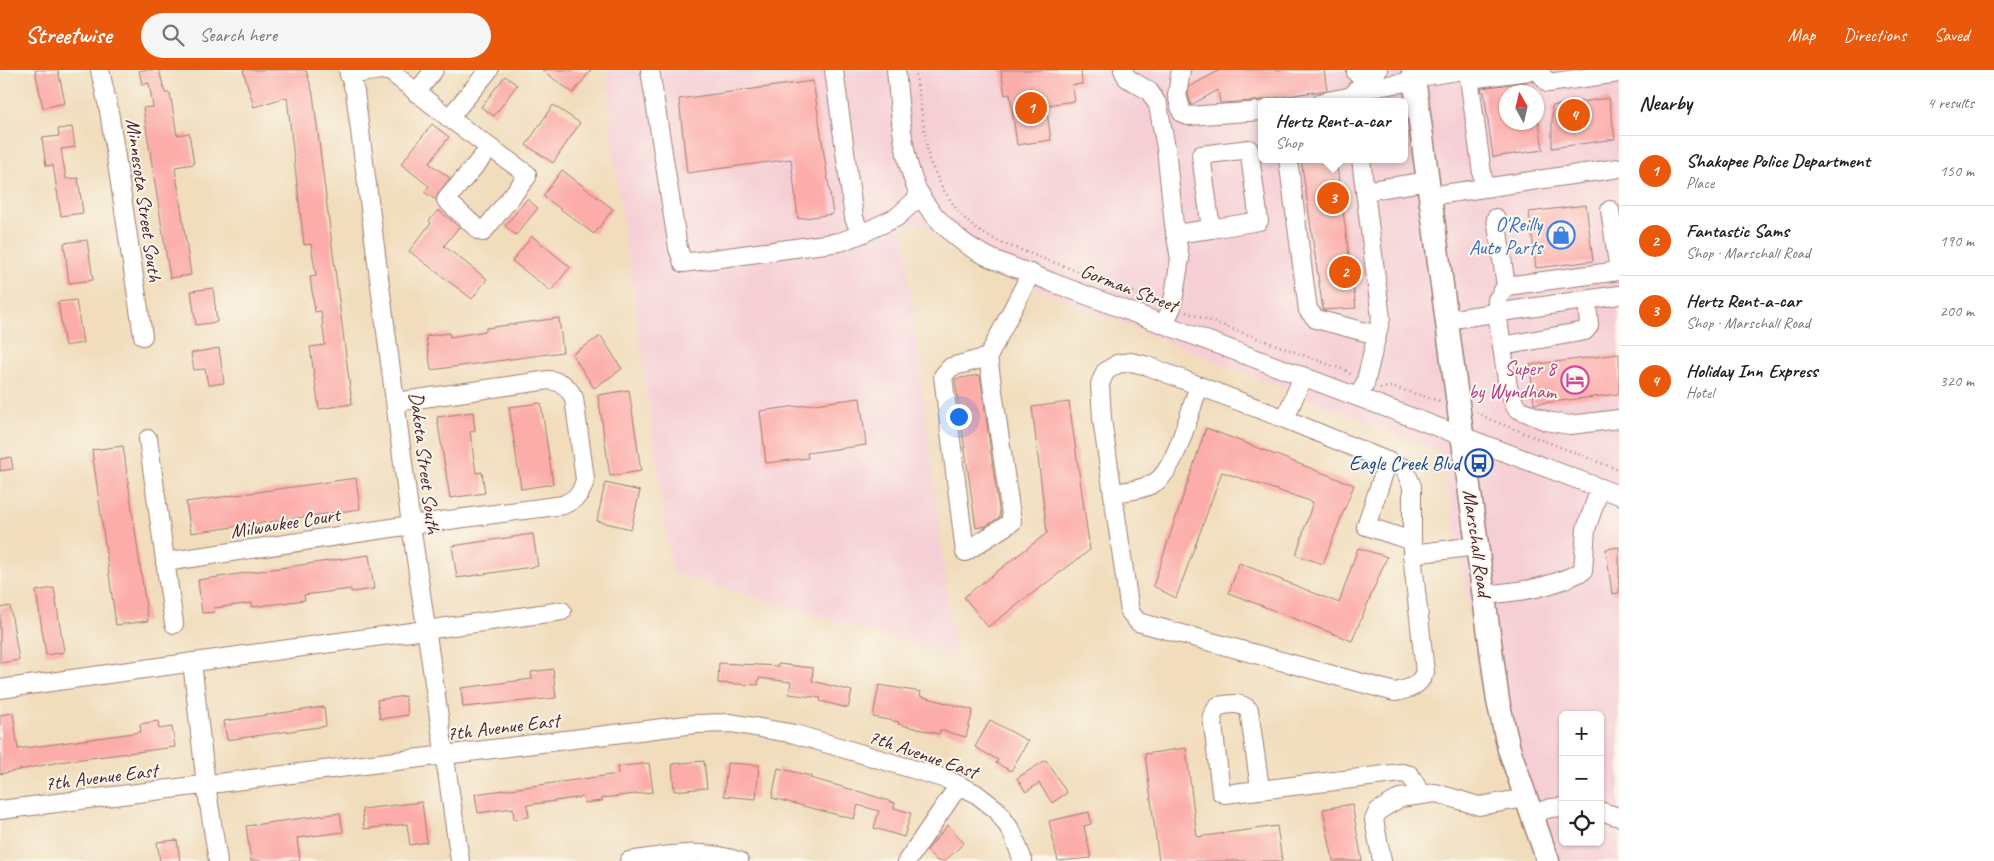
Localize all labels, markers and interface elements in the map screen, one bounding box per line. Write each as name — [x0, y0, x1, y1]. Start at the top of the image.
search box — [141, 13, 491, 58]
text: Streetwise — [25, 20, 111, 50]
icon: search — [159, 21, 187, 49]
text: Search here — [199, 23, 277, 47]
text: Map — [1788, 24, 1815, 46]
text: Directions — [1843, 24, 1906, 46]
text: Saved — [1934, 24, 1969, 46]
north arrow — [1499, 85, 1544, 130]
pin: 1 — [1015, 89, 1047, 127]
text: Nearby — [1639, 90, 1692, 116]
text: 4 results — [1927, 93, 1974, 113]
pin: 4 — [1558, 96, 1590, 134]
popup — [1258, 98, 1408, 163]
text: Hertz Rent-a-car — [1276, 109, 1390, 133]
street label: Minnesota Street South — [120, 117, 168, 284]
text: Shop — [1276, 133, 1303, 153]
text: Shakopee Police Department — [1686, 149, 1870, 173]
text: 1 — [1651, 161, 1659, 181]
text: 150 m — [1940, 161, 1974, 181]
text: Place — [1686, 173, 1714, 193]
pin: 3 — [1317, 179, 1349, 217]
place label: O'Reilly Auto Parts — [1469, 212, 1544, 260]
text: Fantastic Sams — [1686, 219, 1789, 243]
shop icon: O'Reilly Auto Parts — [1546, 220, 1576, 250]
text: 2 — [1651, 231, 1659, 251]
text: 190 m — [1940, 231, 1974, 251]
text: Shop · Marschall Road — [1686, 243, 1810, 263]
pin: 2 — [1329, 253, 1361, 291]
street label: Gorman Street — [1077, 258, 1184, 319]
text: Hertz Rent-a-car — [1686, 289, 1801, 313]
text: 3 — [1651, 301, 1659, 321]
text: 200 m — [1940, 301, 1974, 321]
text: Shop · Marschall Road — [1686, 313, 1810, 333]
place label: Super 8 by Wyndham — [1469, 356, 1558, 404]
text: Holiday Inn Express — [1686, 359, 1818, 383]
hotel icon: Super 8 by Wyndham — [1560, 365, 1590, 395]
text: 4 — [1651, 371, 1659, 391]
text: 320 m — [1940, 371, 1974, 391]
text: Hotel — [1686, 383, 1714, 403]
street label: Dakota Street South — [404, 391, 446, 537]
your location — [946, 404, 972, 430]
bus stop icon: Eagle Creek Blvd — [1464, 448, 1494, 478]
place label: Eagle Creek Blvd — [1349, 451, 1463, 476]
street label: Marschall Road — [1457, 488, 1497, 601]
street label: Milwaukee Court — [229, 502, 344, 544]
street label: 7th Avenue East — [445, 707, 564, 746]
map controls — [1559, 711, 1604, 846]
button: + — [1559, 711, 1604, 756]
street label: 7th Avenue East — [865, 724, 984, 785]
button: − — [1559, 756, 1604, 801]
street label: 7th Avenue East — [43, 757, 162, 796]
button: locate — [1559, 801, 1604, 846]

